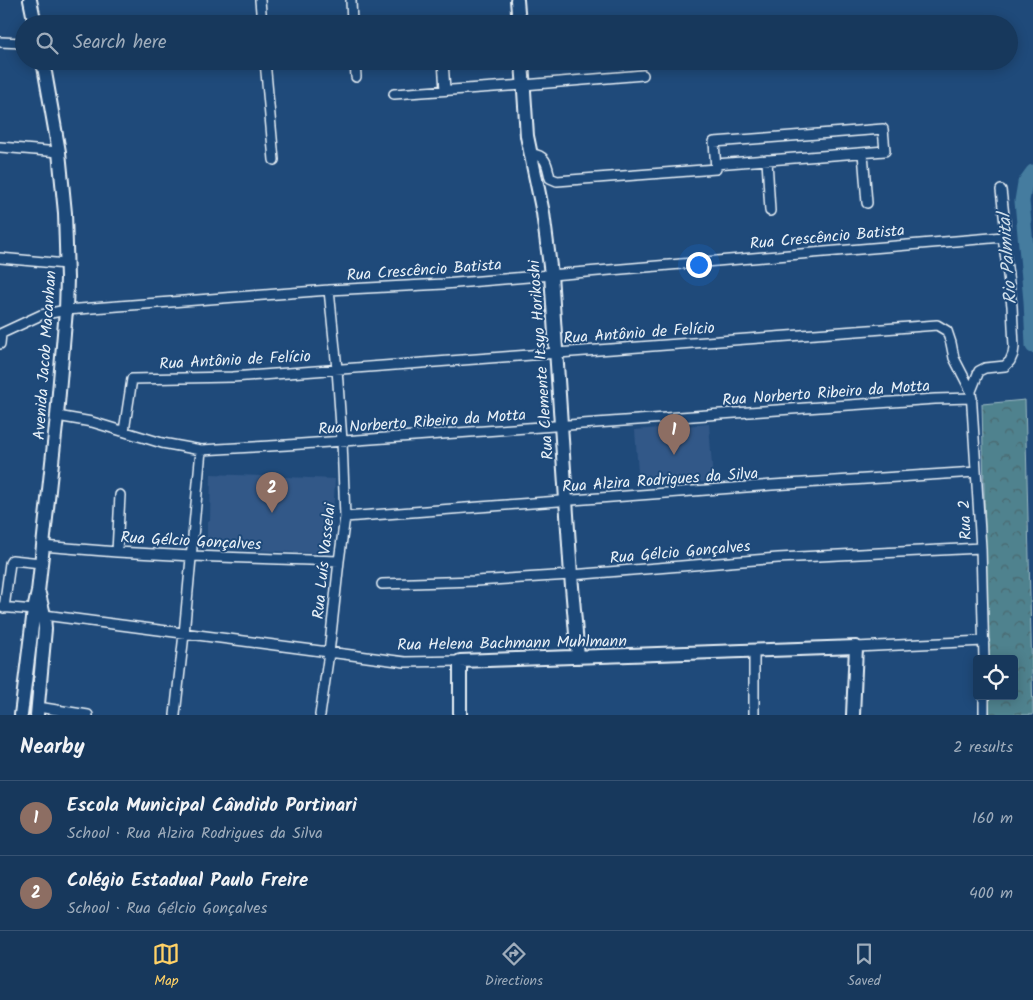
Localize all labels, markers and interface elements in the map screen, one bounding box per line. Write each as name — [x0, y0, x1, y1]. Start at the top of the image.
search box — [15, 15, 1018, 70]
text: Search here — [73, 28, 167, 58]
icon: search — [33, 29, 61, 57]
water label: Rio Palmital — [991, 209, 1026, 305]
street label: Rua Crescêncio Batista — [749, 218, 906, 257]
your location — [686, 252, 712, 278]
street label: Rua Crescêncio Batista — [346, 253, 502, 288]
street label: Rua Clemente Itsyo Horikoshi — [522, 258, 561, 461]
street label: Avenida Jacob Macanhan — [27, 269, 64, 441]
street label: Rua Antônio de Felício — [563, 316, 716, 351]
street label: Rua Antônio de Felício — [159, 344, 311, 377]
street label: Rua Norberto Ribeiro da Motta — [721, 374, 931, 413]
street label: Rua Norberto Ribeiro da Motta — [317, 403, 527, 442]
pin: 1 — [658, 414, 690, 455]
street label: Rua Alzira Rodrigues da Silva — [561, 461, 759, 500]
pin: 2 — [256, 472, 288, 513]
street label: Rua 2 — [952, 499, 979, 541]
street label: Rua Luís Vasselai — [306, 501, 343, 620]
street label: Rua Gélcio Gonçalves — [120, 525, 262, 558]
street label: Rua Gélcio Gonçalves — [609, 534, 752, 571]
street label: Rua Helena Bachmann Muhlmann — [397, 629, 627, 658]
map controls — [973, 655, 1018, 700]
button: locate — [973, 655, 1018, 700]
text: Nearby — [20, 731, 85, 764]
text: 2 results — [953, 735, 1013, 760]
text: Escola Municipal Cândido Portinari — [67, 791, 357, 821]
text: 1 — [34, 806, 38, 831]
text: 160 m — [972, 806, 1013, 831]
text: School · Rua Alzira Rodrigues da Silva — [67, 821, 323, 846]
text: Colégio Estadual Paulo Freire — [67, 866, 308, 896]
text: 2 — [31, 881, 41, 906]
text: 400 m — [969, 881, 1013, 906]
text: School · Rua Gélcio Gonçalves — [67, 896, 267, 921]
tab: Map — [152, 940, 180, 992]
tab: Directions — [485, 940, 543, 992]
tab: Saved — [847, 940, 881, 992]

